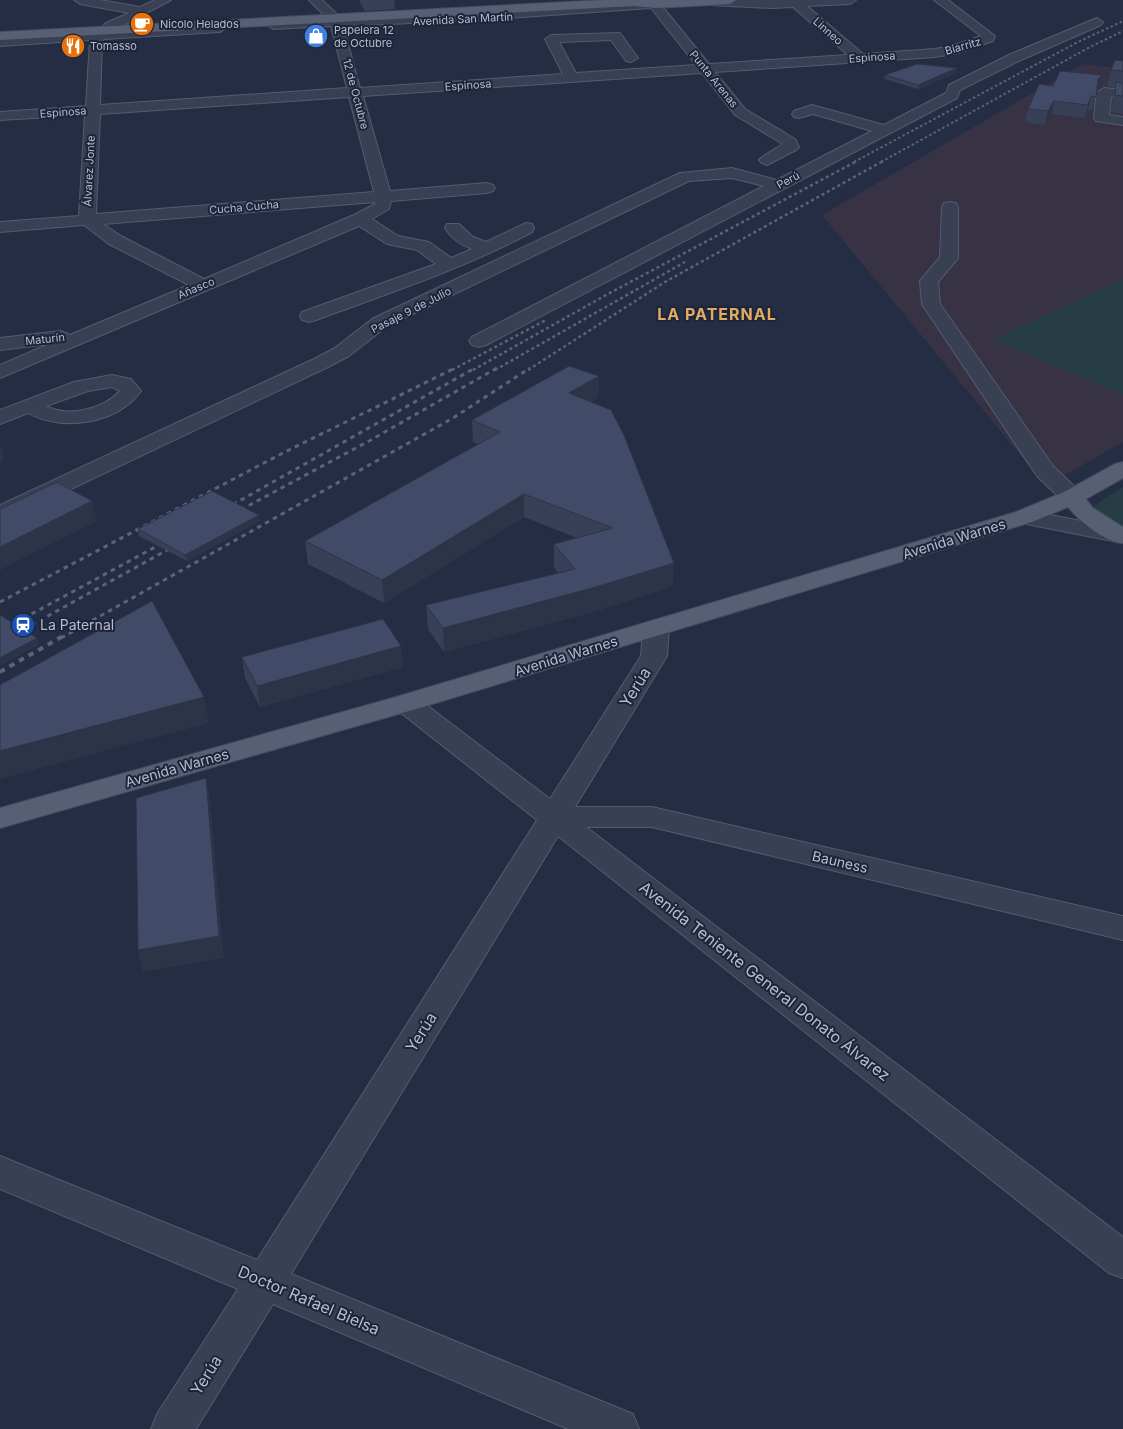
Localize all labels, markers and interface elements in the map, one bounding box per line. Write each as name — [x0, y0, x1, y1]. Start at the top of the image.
street label: Avenida San Martín — [412, 9, 514, 29]
cafe icon: Nicolo Helados — [129, 11, 155, 37]
street label: Linneo — [810, 14, 846, 48]
place label: Nicolo Helados — [160, 17, 239, 31]
shop icon: Papelera 12 de Octubre — [303, 23, 329, 49]
place label: Papelera 12 de Octubre — [334, 23, 394, 50]
restaurant icon: Tomasso — [60, 33, 86, 59]
street label: Biarritz — [943, 34, 983, 58]
place label: Tomasso — [90, 39, 137, 53]
street label: Punta Arenas — [687, 48, 741, 111]
street label: Espinosa — [848, 48, 896, 66]
street label: 12 de Octubre — [340, 57, 372, 131]
street label: Espinosa — [444, 76, 492, 94]
street label: Espinosa — [39, 103, 87, 121]
street label: Álvarez Jonte — [80, 135, 98, 207]
street label: Perú — [774, 168, 802, 192]
street label: Cucha Cucha — [208, 197, 280, 217]
street label: Añasco — [175, 274, 217, 302]
street label: Pasaje 9 de Julio — [369, 284, 454, 336]
district label: LA PATERNAL — [657, 304, 777, 324]
street label: Maturín — [25, 330, 65, 348]
street label: Avenida Warnes — [900, 515, 1007, 562]
station icon: La Paternal — [10, 612, 36, 638]
place label: La Paternal — [40, 616, 114, 633]
street label: Avenida Warnes — [512, 632, 619, 679]
street label: Yerúa — [615, 663, 655, 711]
street label: Avenida Warnes — [123, 745, 231, 790]
street label: Bauness — [811, 847, 870, 876]
street label: Avenida Teniente General Donato Álvarez — [636, 877, 894, 1085]
street label: Yerúa — [401, 1008, 441, 1056]
street label: Doctor Rafael Bielsa — [235, 1261, 383, 1339]
street label: Yerúa — [186, 1351, 226, 1399]

